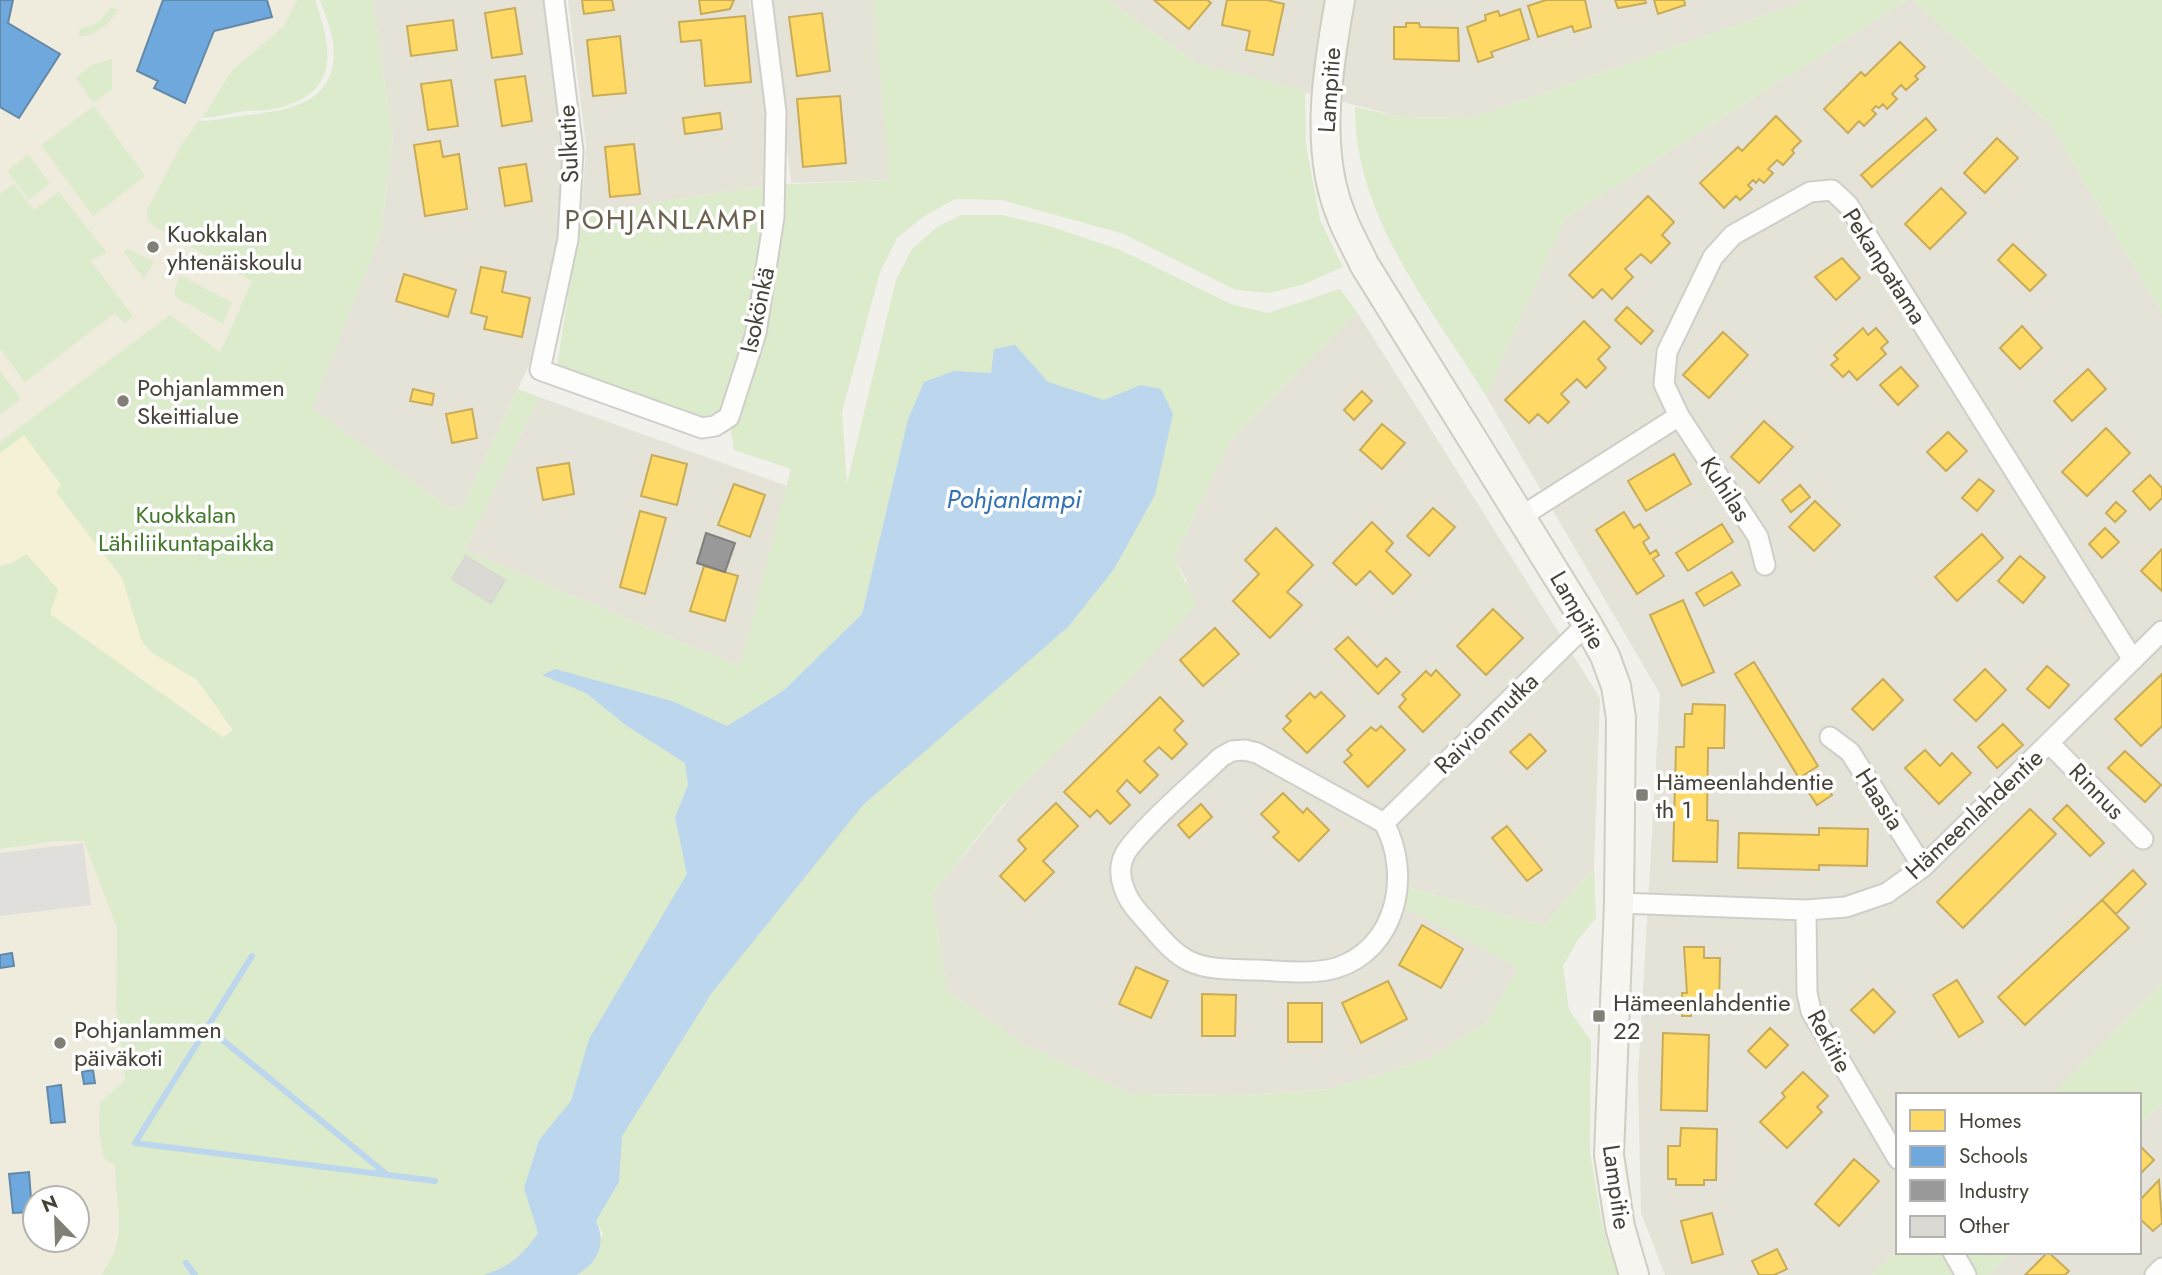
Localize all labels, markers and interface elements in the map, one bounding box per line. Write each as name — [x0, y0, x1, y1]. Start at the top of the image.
street label: Lampitie — [1309, 46, 1349, 134]
street label: Sulkutie — [548, 104, 588, 184]
district label: POHJANLAMPI — [564, 199, 768, 240]
street label: Pekanpatama — [1834, 201, 1936, 331]
place label: Kuokkalan yhtenäiskoulu — [167, 216, 302, 279]
marker: Kuokkalan yhtenäiskoulu — [145, 239, 161, 255]
street label: Isokönkä — [731, 264, 783, 356]
place label: Pohjanlammen Skeittialue — [137, 370, 285, 433]
marker: Pohjanlammen Skeittialue — [115, 393, 131, 409]
street label: Kuhilas — [1692, 450, 1760, 528]
water label: Pohjanlampi — [947, 480, 1082, 518]
park label: Kuokkalan Lähiliikuntapaikka — [98, 497, 274, 560]
street label: Lampitie — [1542, 564, 1614, 656]
street label: Raivionmutka — [1426, 664, 1546, 782]
street label: Hämeenlahdentie — [1897, 741, 2051, 887]
street label: Rinnus — [2061, 755, 2133, 827]
street label: Haasia — [1847, 761, 1913, 837]
place label: Hämeenlahdentie th 1 — [1656, 764, 1834, 827]
marker: Hämeenlahdentie th 1 — [1634, 787, 1650, 803]
place label: Hämeenlahdentie 22 — [1613, 985, 1791, 1048]
street label: Rekitie — [1799, 1003, 1861, 1079]
marker: Hämeenlahdentie 22 — [1591, 1008, 1607, 1024]
place label: Pohjanlammen päiväkoti — [74, 1012, 222, 1075]
marker: Pohjanlammen päiväkoti — [52, 1035, 68, 1051]
legend — [1896, 1093, 2141, 1254]
text: Homes — [1959, 1106, 2021, 1136]
text: Schools — [1959, 1141, 2028, 1171]
street label: Lampitie — [1594, 1142, 1640, 1232]
text: Industry — [1959, 1176, 2030, 1206]
north arrow — [21, 1184, 91, 1254]
text: N — [37, 1188, 62, 1219]
text: Other — [1959, 1211, 2010, 1241]

